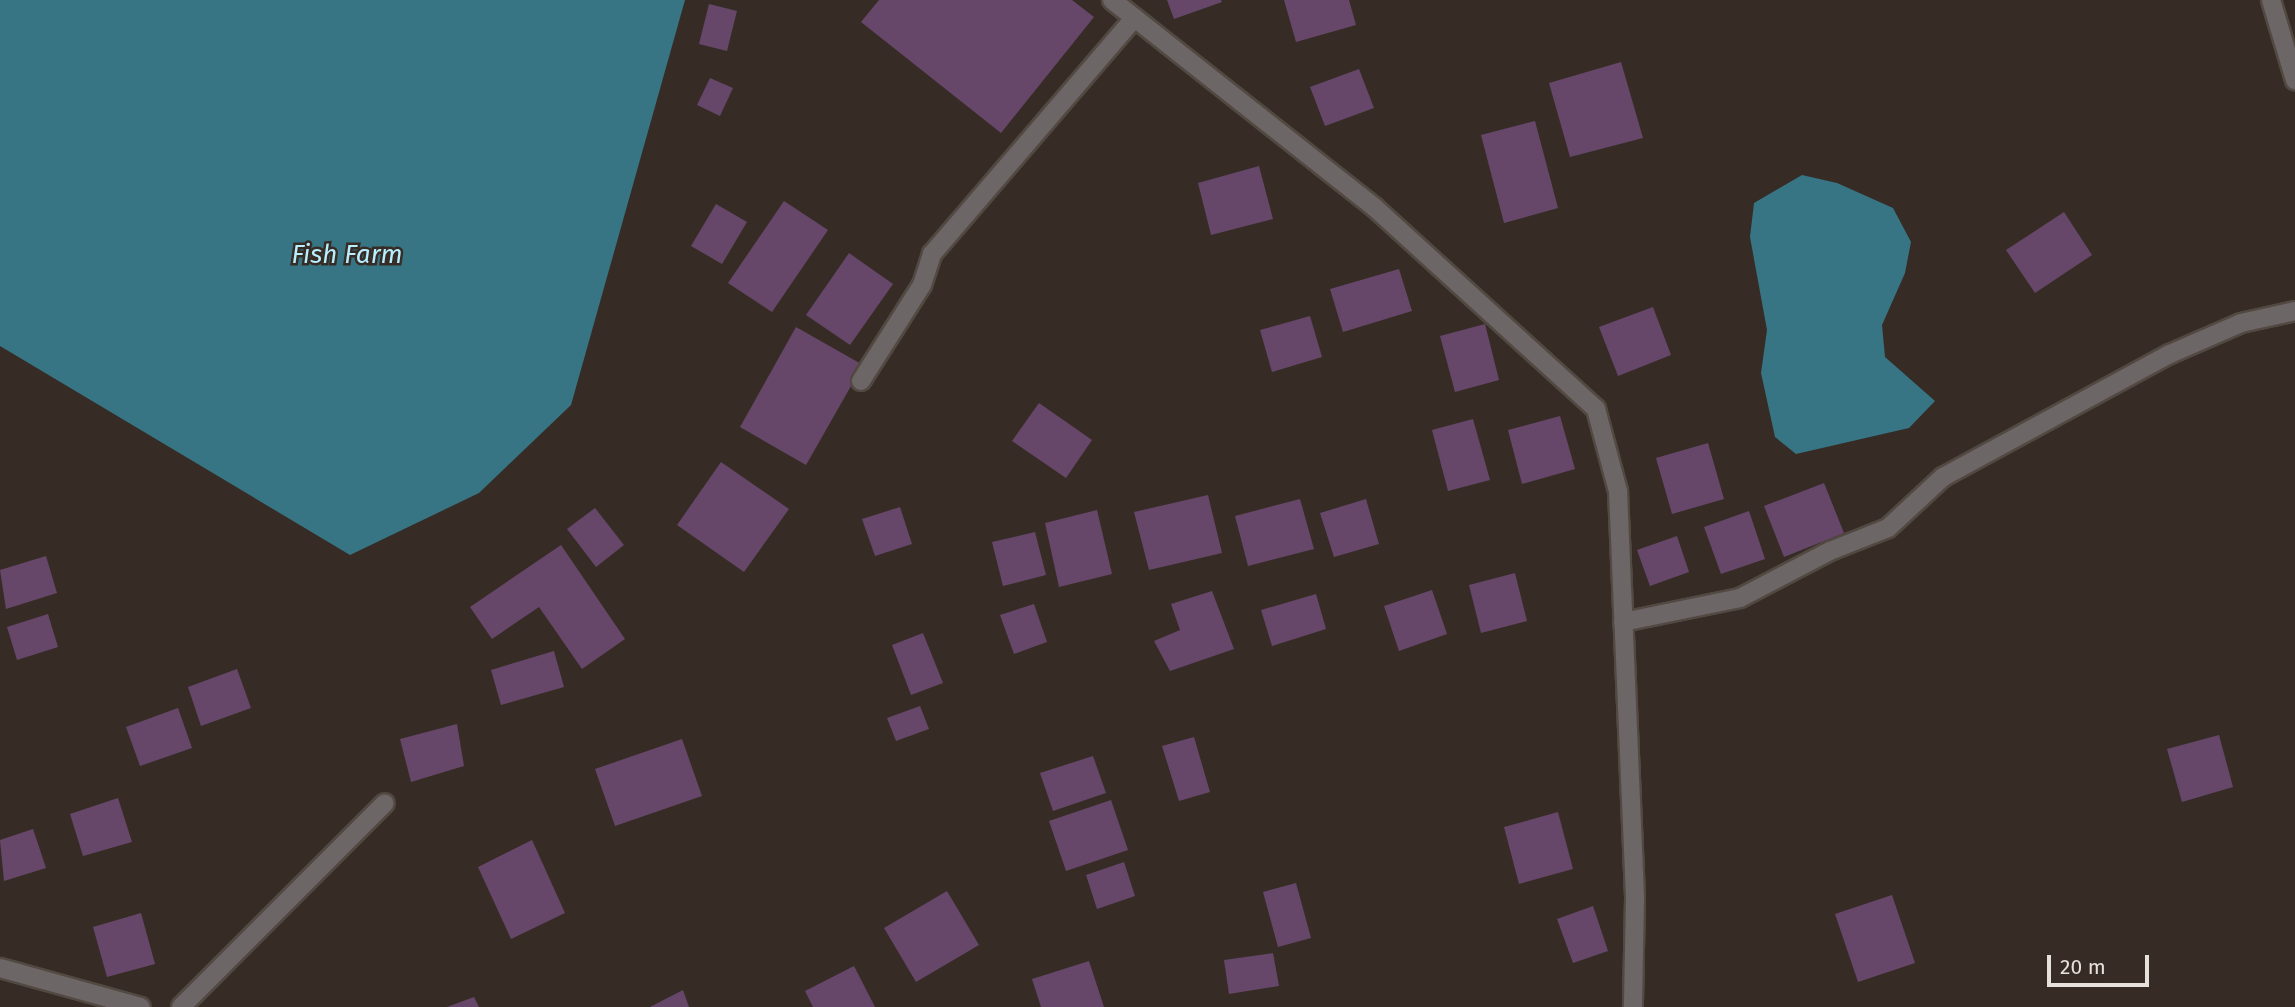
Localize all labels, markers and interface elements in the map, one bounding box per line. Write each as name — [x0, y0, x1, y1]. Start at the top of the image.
water label: Fish Farm — [291, 239, 403, 271]
scale bar — [2050, 940, 2152, 984]
text: 20 m — [2060, 954, 2106, 980]

